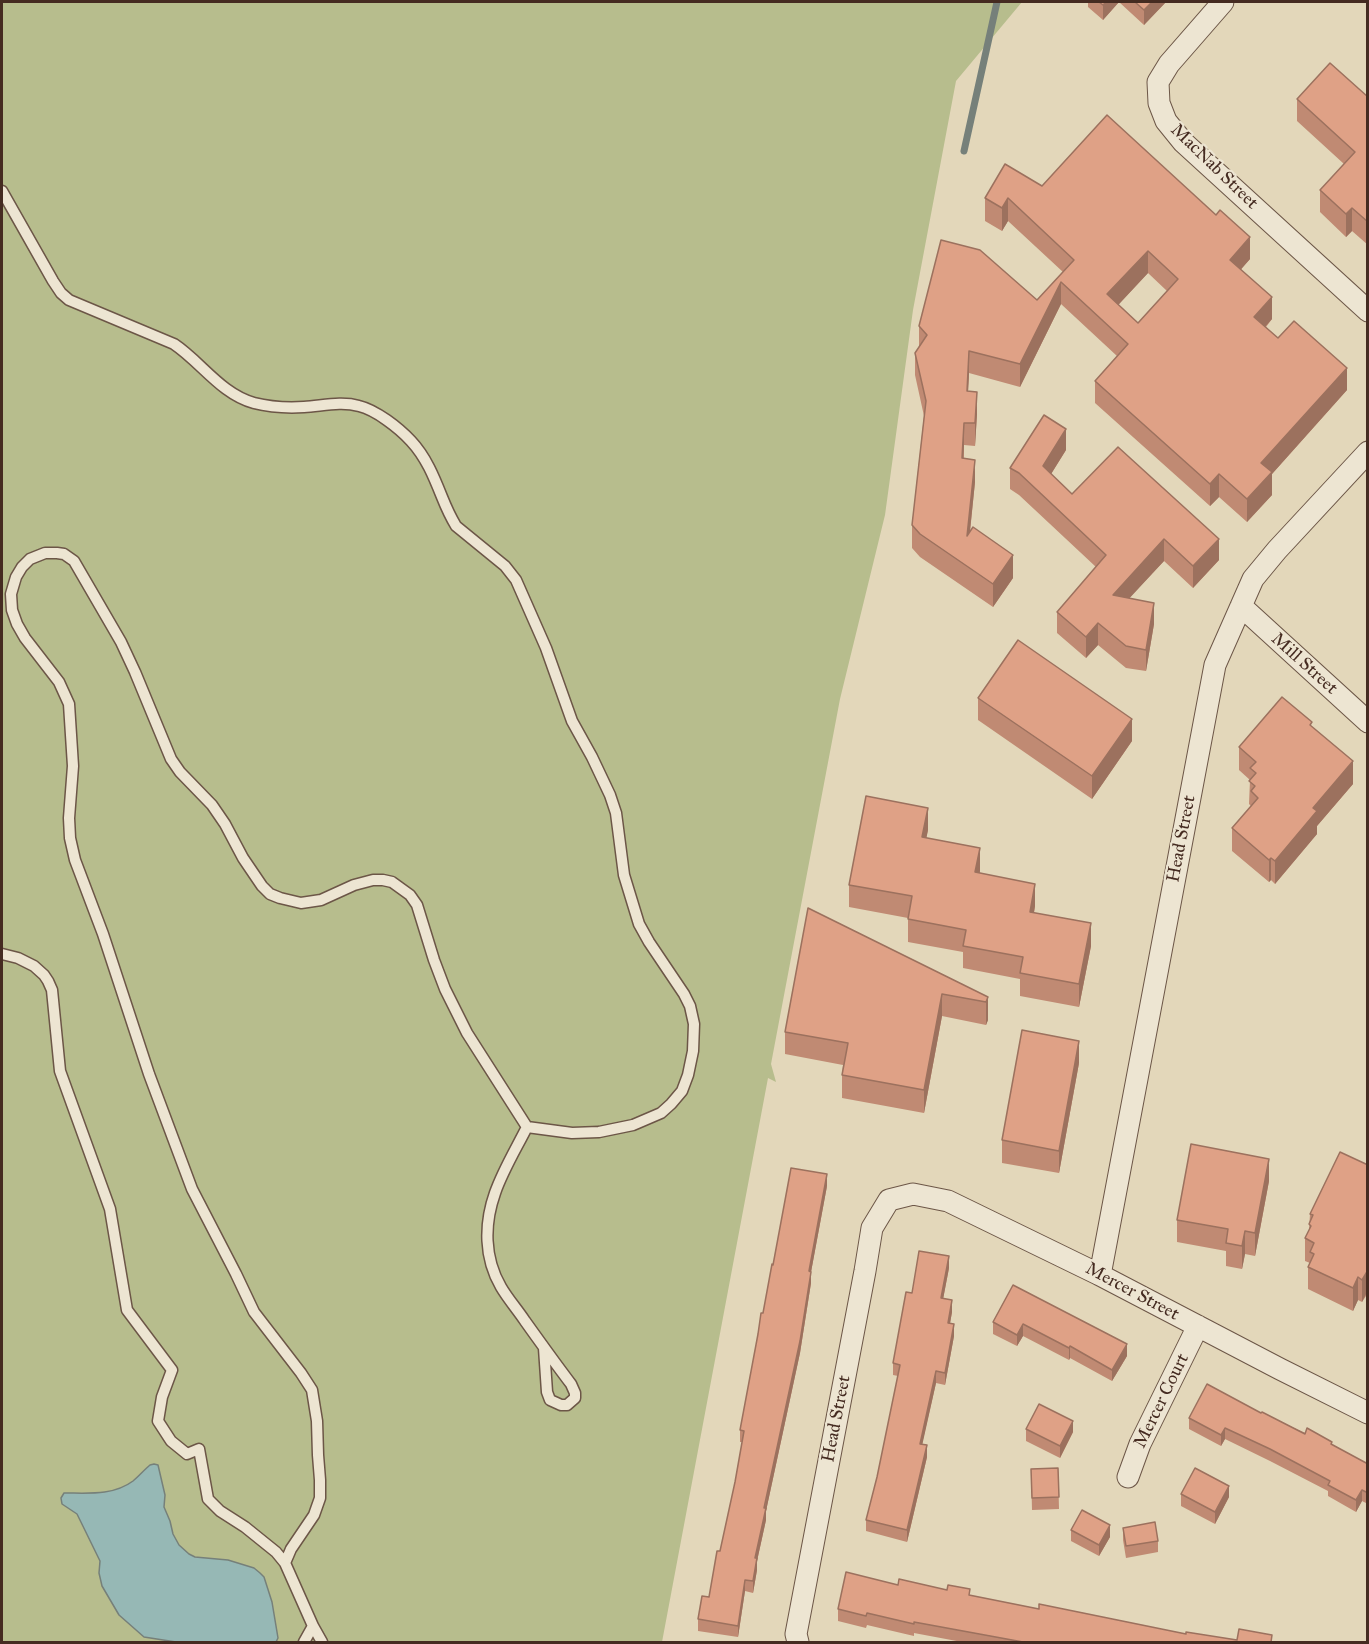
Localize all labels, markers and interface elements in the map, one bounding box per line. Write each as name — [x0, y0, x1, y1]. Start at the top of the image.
street label: MacNab Street — [1166, 120, 1262, 214]
street label: Mill Street — [1266, 629, 1342, 699]
street label: Head Street — [1163, 794, 1201, 884]
street label: Mercer Street — [1081, 1258, 1183, 1326]
street label: Mercer Court — [1130, 1350, 1194, 1452]
street label: Head Street — [818, 1374, 856, 1464]

